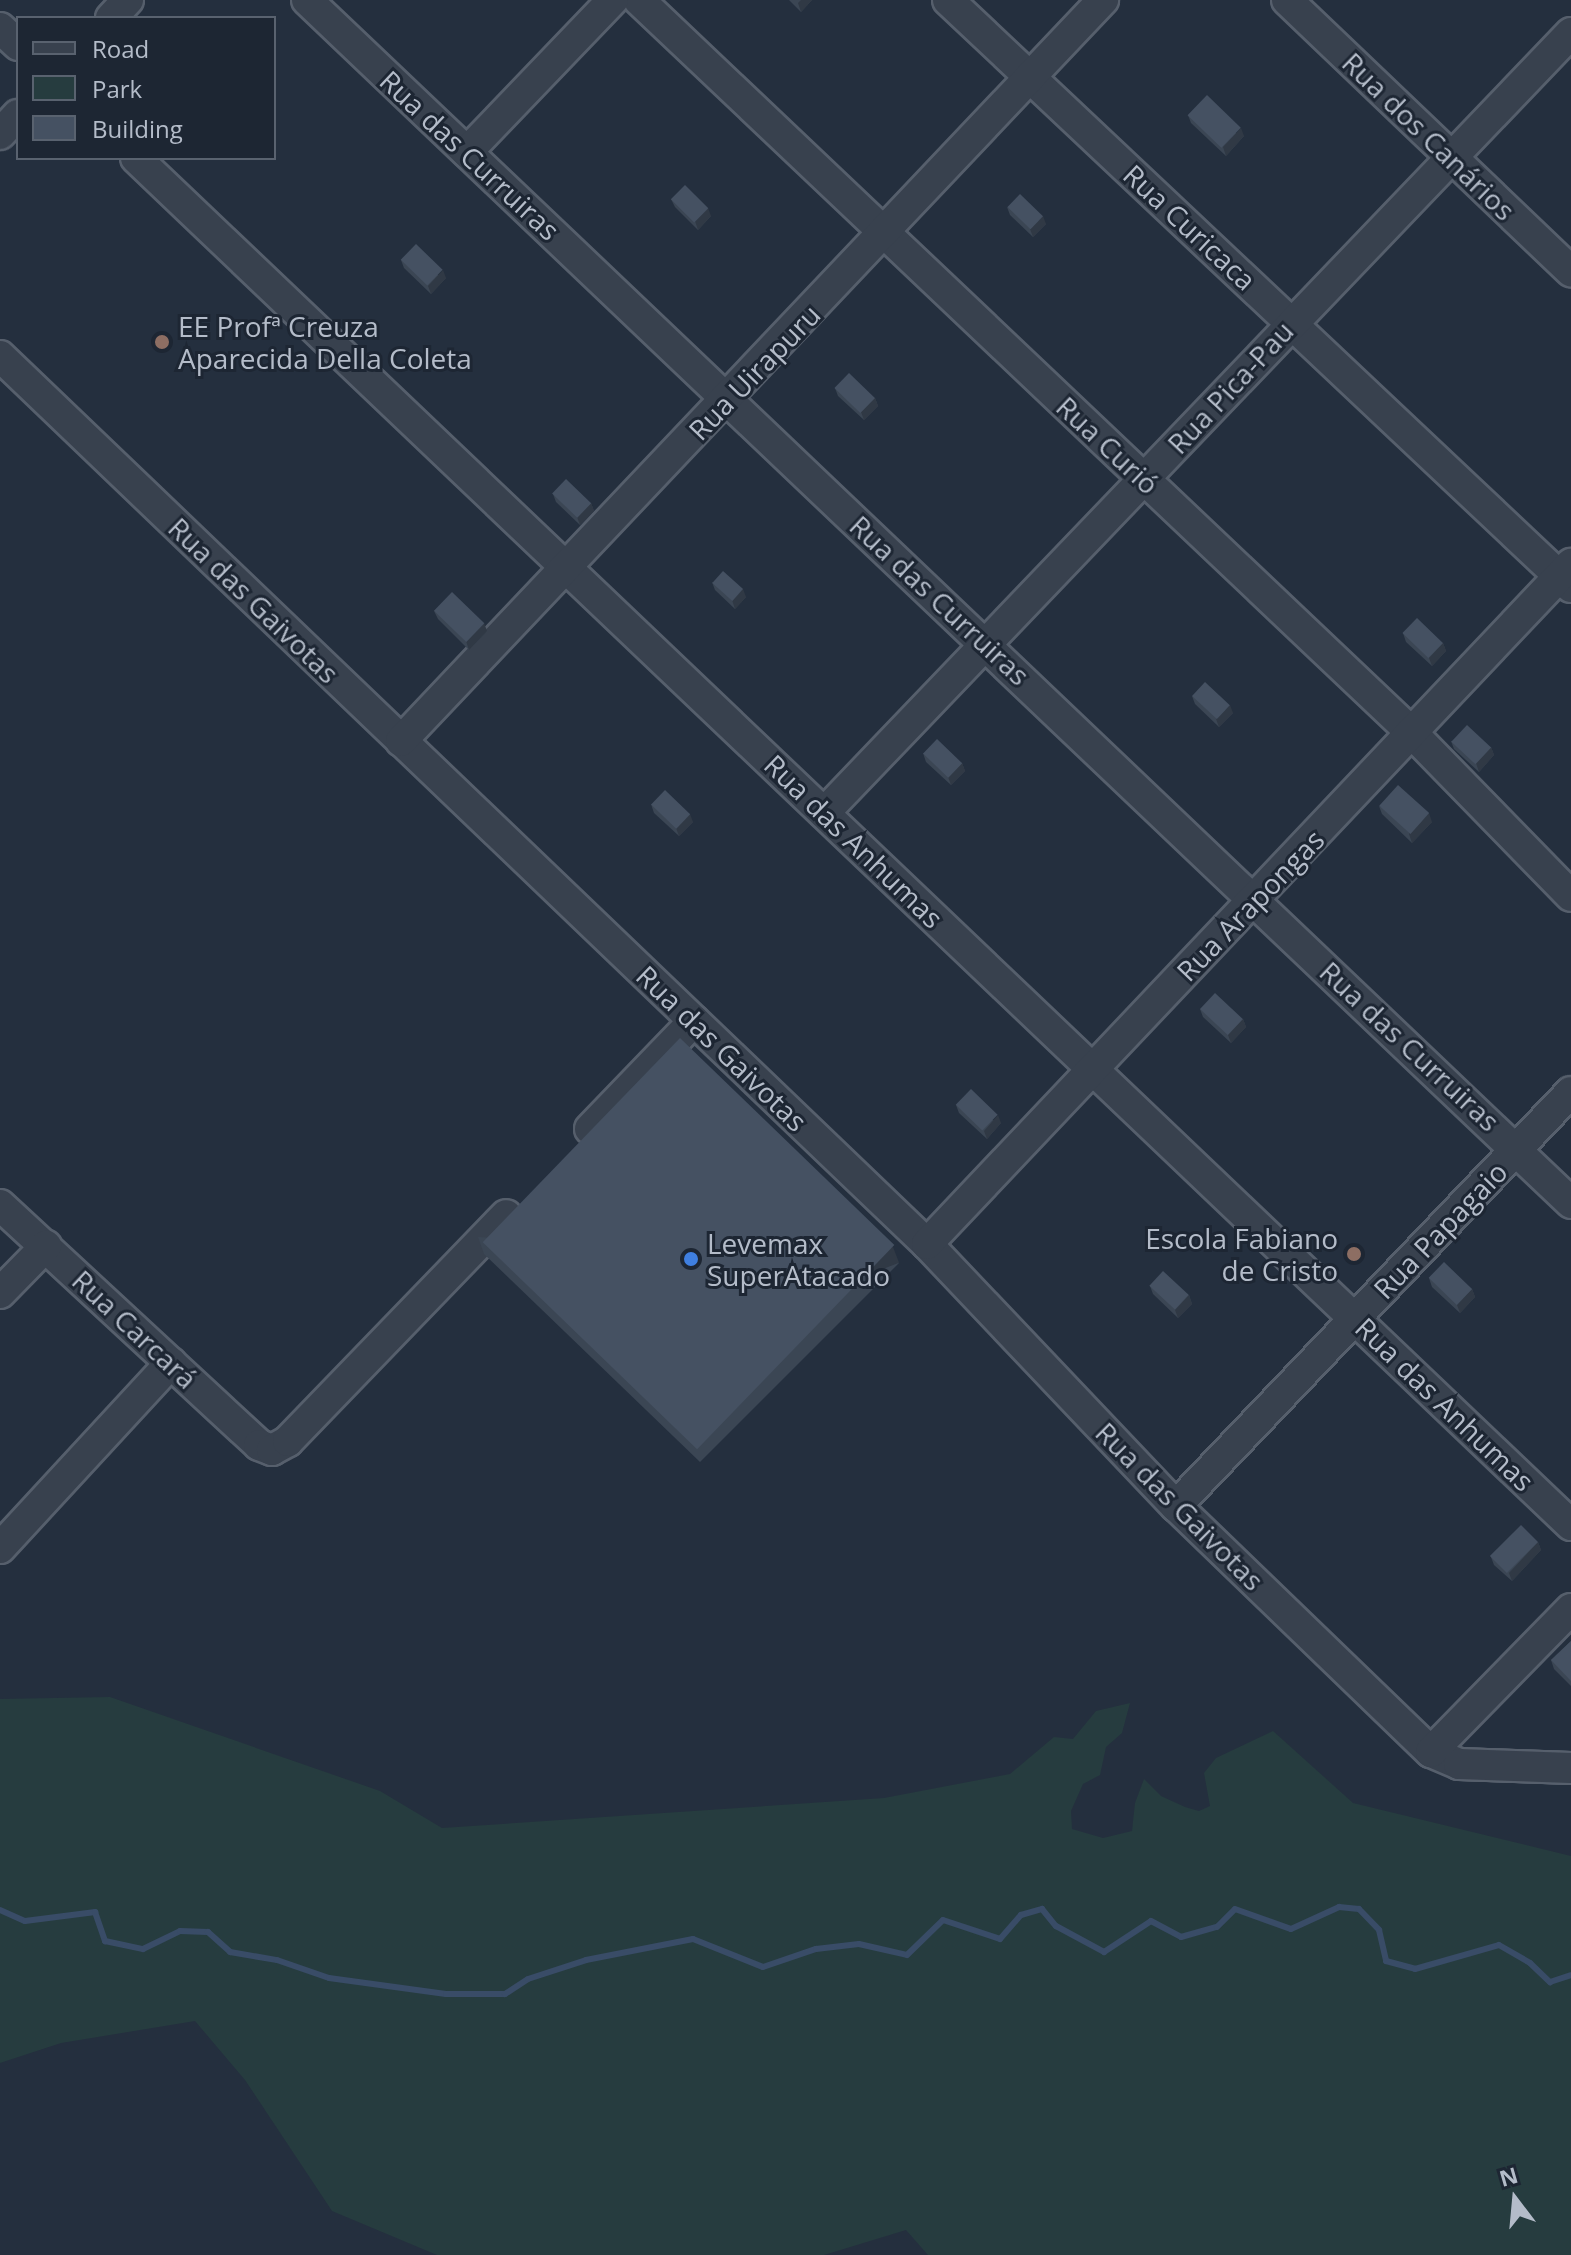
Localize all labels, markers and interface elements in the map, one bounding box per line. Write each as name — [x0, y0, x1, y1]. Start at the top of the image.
legend — [16, 16, 276, 160]
text: Road — [92, 32, 149, 65]
street label: Rua dos Canários — [1336, 45, 1522, 227]
street label: Rua das Curruiras — [373, 63, 567, 247]
text: Park — [92, 72, 142, 105]
text: Building — [92, 112, 183, 145]
street label: Rua Curicaca — [1117, 157, 1263, 297]
street label: Rua Uirapuru — [681, 298, 827, 446]
place label: EE Profª Creuza Aparecida Della Coleta — [178, 309, 472, 375]
street label: Rua Pica-Pau — [1160, 314, 1300, 460]
marker: EE Profª Creuza Aparecida Della Coleta — [153, 333, 171, 351]
street label: Rua Curió — [1050, 389, 1166, 501]
street label: Rua das Curruiras — [843, 508, 1037, 692]
street label: Rua das Gaivotas — [162, 510, 346, 690]
street label: Rua das Anhumas — [758, 747, 950, 935]
street label: Rua Arapongas — [1169, 822, 1331, 988]
street label: Rua das Curruiras — [1313, 954, 1507, 1138]
street label: Rua das Gaivotas — [630, 958, 814, 1138]
street label: Rua Papagaio — [1366, 1155, 1514, 1305]
place label: Escola Fabiano de Cristo — [1145, 1221, 1338, 1287]
place label: Levemax SuperAtacado — [707, 1226, 890, 1292]
marker: Escola Fabiano de Cristo — [1345, 1245, 1363, 1263]
marker: Levemax SuperAtacado — [682, 1250, 700, 1268]
street label: Rua Carcará — [66, 1263, 204, 1395]
street label: Rua das Anhumas — [1349, 1310, 1541, 1498]
street label: Rua das Gaivotas — [1089, 1415, 1271, 1597]
north arrow — [1475, 2159, 1555, 2239]
text: N — [1496, 2159, 1521, 2193]

